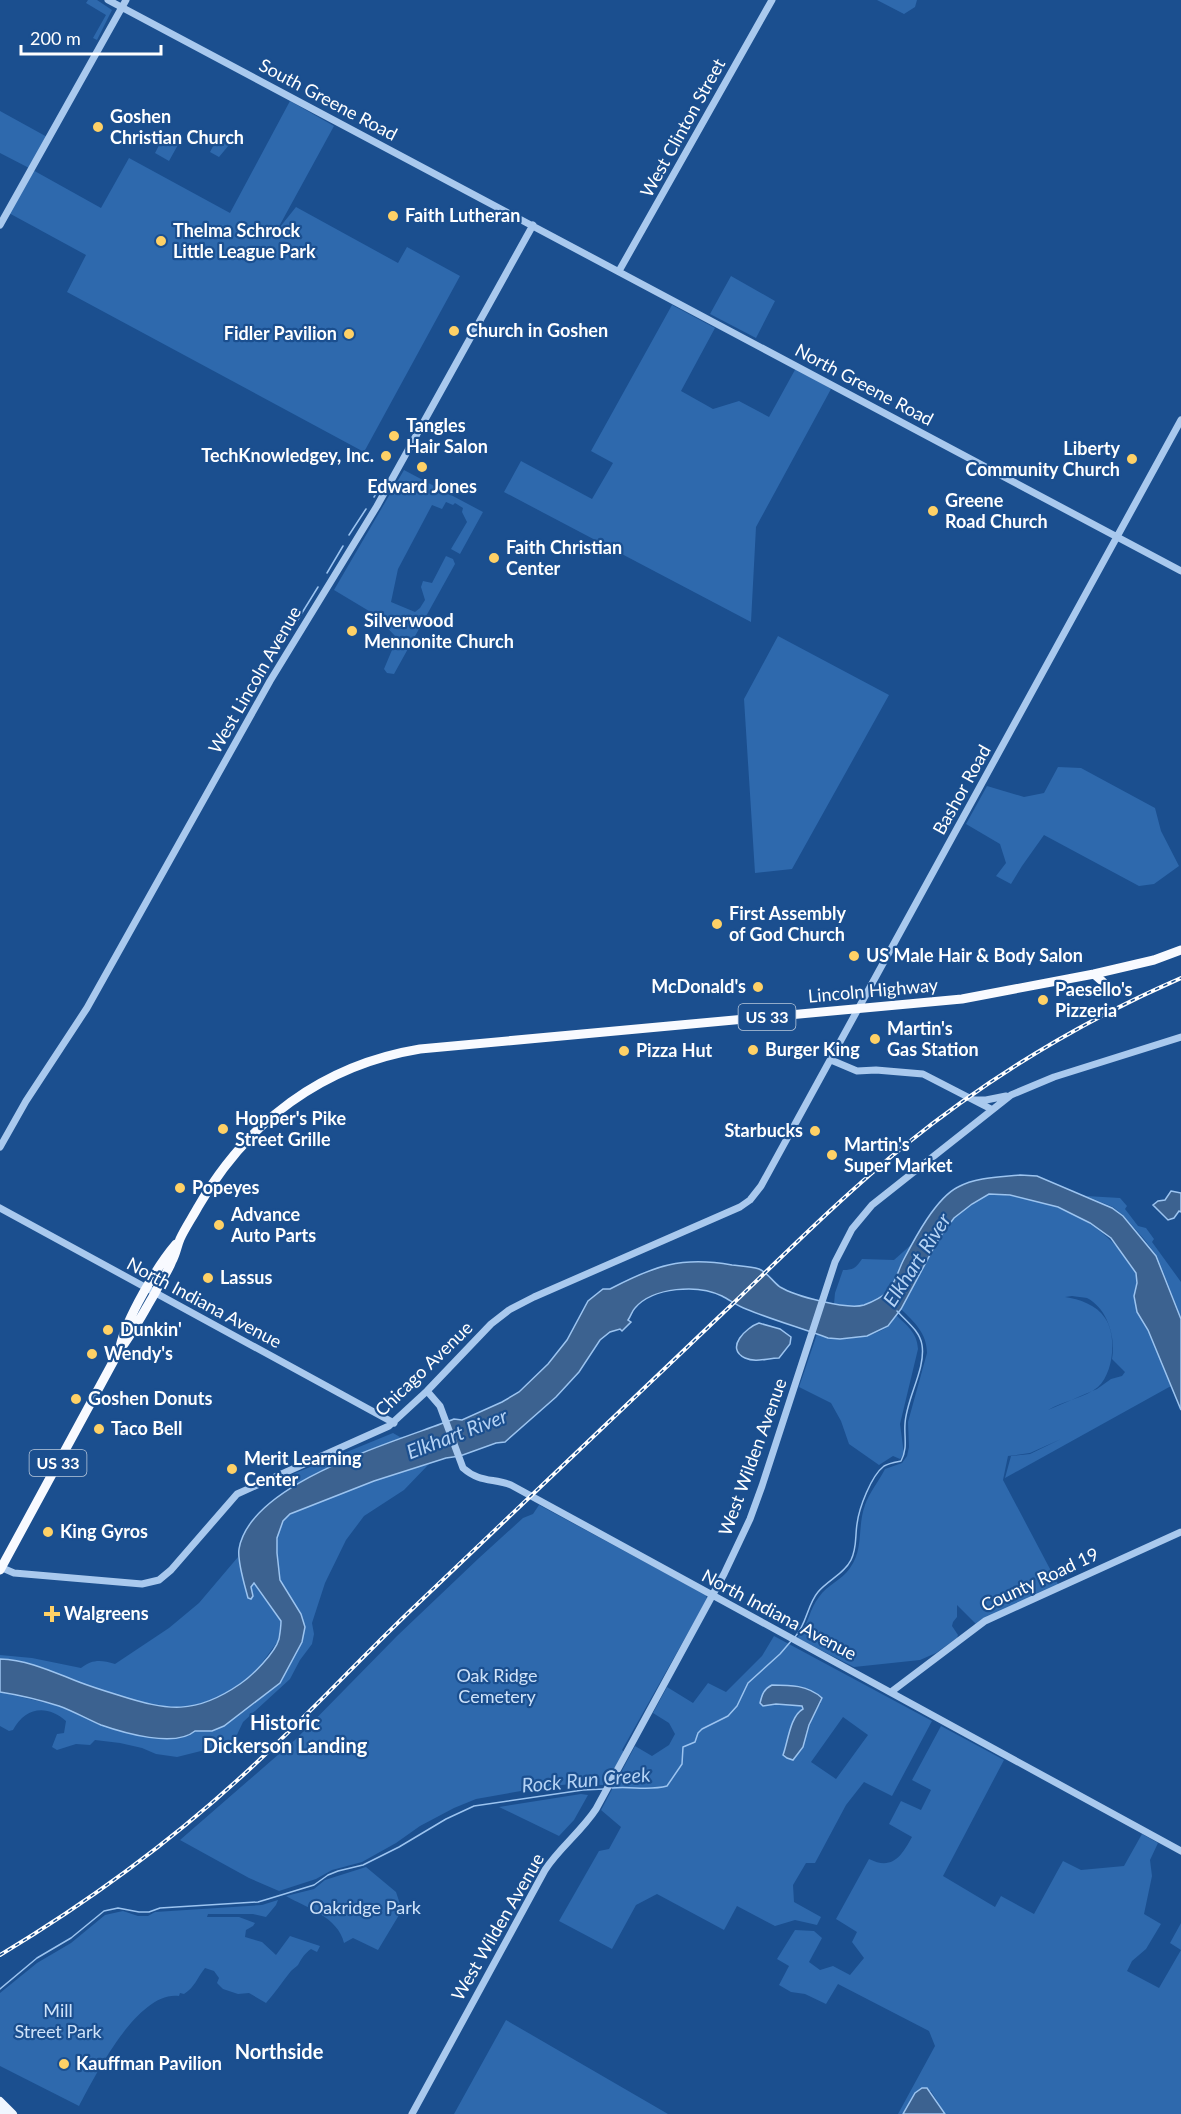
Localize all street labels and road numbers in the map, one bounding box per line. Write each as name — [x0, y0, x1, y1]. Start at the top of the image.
street label: South Greene Road — [256, 53, 401, 145]
street label: West Clinton Street — [635, 54, 730, 201]
street label: North Greene Road — [791, 338, 937, 430]
street label: West Lincoln Avenue — [203, 602, 305, 757]
street label: Bashor Road — [927, 741, 995, 838]
street label: Lincoln Highway — [807, 973, 940, 1007]
road number: US 33 — [738, 1004, 795, 1030]
street label: North Indiana Avenue — [123, 1252, 286, 1352]
street label: Chicago Avenue — [370, 1316, 477, 1420]
street label: West Wilden Avenue — [713, 1375, 791, 1538]
road number: US 33 — [29, 1450, 86, 1476]
street label: County Road 19 — [977, 1542, 1102, 1616]
street label: North Indiana Avenue — [698, 1564, 861, 1664]
street label: West Wilden Avenue — [446, 1849, 548, 2004]

